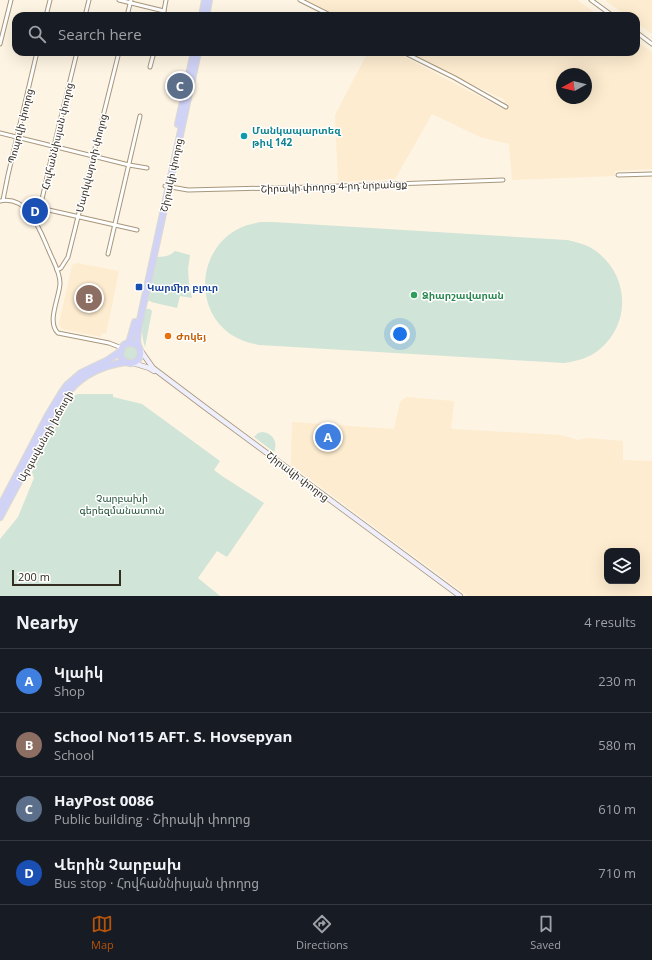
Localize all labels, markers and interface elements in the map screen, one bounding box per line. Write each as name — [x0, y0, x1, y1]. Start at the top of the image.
search box — [12, 12, 640, 56]
icon: search — [26, 23, 48, 45]
text: Search here — [58, 24, 142, 44]
north arrow — [556, 68, 592, 104]
pin: C — [167, 71, 193, 101]
street label: Հովհաննիսյան փողոց — [38, 81, 76, 191]
street label: Պոպովի փողոց — [4, 87, 36, 165]
street label: Մարկվարտի փողոց — [72, 112, 110, 214]
place label: Մանկապարտեզ թիվ 142 — [252, 123, 341, 149]
marker: Մանկապարտեզ թիվ 142 — [239, 131, 249, 141]
street label: Շիրակի փողոց — [156, 137, 186, 213]
street label: Շիրակի փողոց 4-րդ նրբանցք — [260, 176, 408, 196]
pin: D — [22, 196, 48, 226]
place label: Կարմիր բլուր — [147, 280, 218, 294]
marker: Կարմիր բլուր — [134, 282, 144, 292]
pin: B — [76, 283, 102, 313]
place label: Ձիարշավարան — [422, 288, 504, 302]
marker: Ձիարշավարան — [409, 290, 419, 300]
your location — [390, 324, 410, 344]
place label: Ժոկեյ — [176, 329, 206, 343]
marker: Ժոկեյ — [163, 331, 173, 341]
street label: Արգավանդի խճուղի — [14, 388, 76, 484]
pin: A — [315, 422, 341, 452]
street label: Շիրակի փողոց — [264, 448, 332, 504]
park label: Չարբախի գերեզմանատուն — [79, 491, 165, 517]
map controls — [604, 548, 640, 584]
button: layers — [604, 548, 640, 584]
scale bar — [12, 568, 121, 587]
text: 200 m — [18, 569, 50, 584]
text: Nearby — [16, 611, 78, 634]
text: 4 results — [584, 613, 636, 631]
text: Կլաիկ — [54, 662, 103, 682]
text: A — [25, 672, 33, 690]
text: 230 m — [598, 672, 636, 690]
text: Shop — [54, 682, 85, 700]
text: School No115 AFT. S. Hovsepyan — [54, 726, 292, 746]
text: B — [25, 736, 33, 754]
text: 580 m — [598, 736, 636, 754]
text: School — [54, 746, 94, 764]
text: HayPost 0086 — [54, 790, 154, 810]
text: C — [25, 800, 33, 818]
text: 610 m — [598, 800, 636, 818]
text: Public building · Շիրակի փողոց — [54, 810, 251, 828]
text: Վերին Չարբախ — [54, 854, 181, 874]
text: D — [24, 864, 34, 882]
text: 710 m — [598, 864, 636, 882]
text: Bus stop · Հովհաննիսյան փողոց — [54, 874, 259, 892]
tab: Map — [91, 913, 114, 952]
tab: Directions — [296, 913, 348, 952]
tab: Saved — [530, 913, 561, 952]

